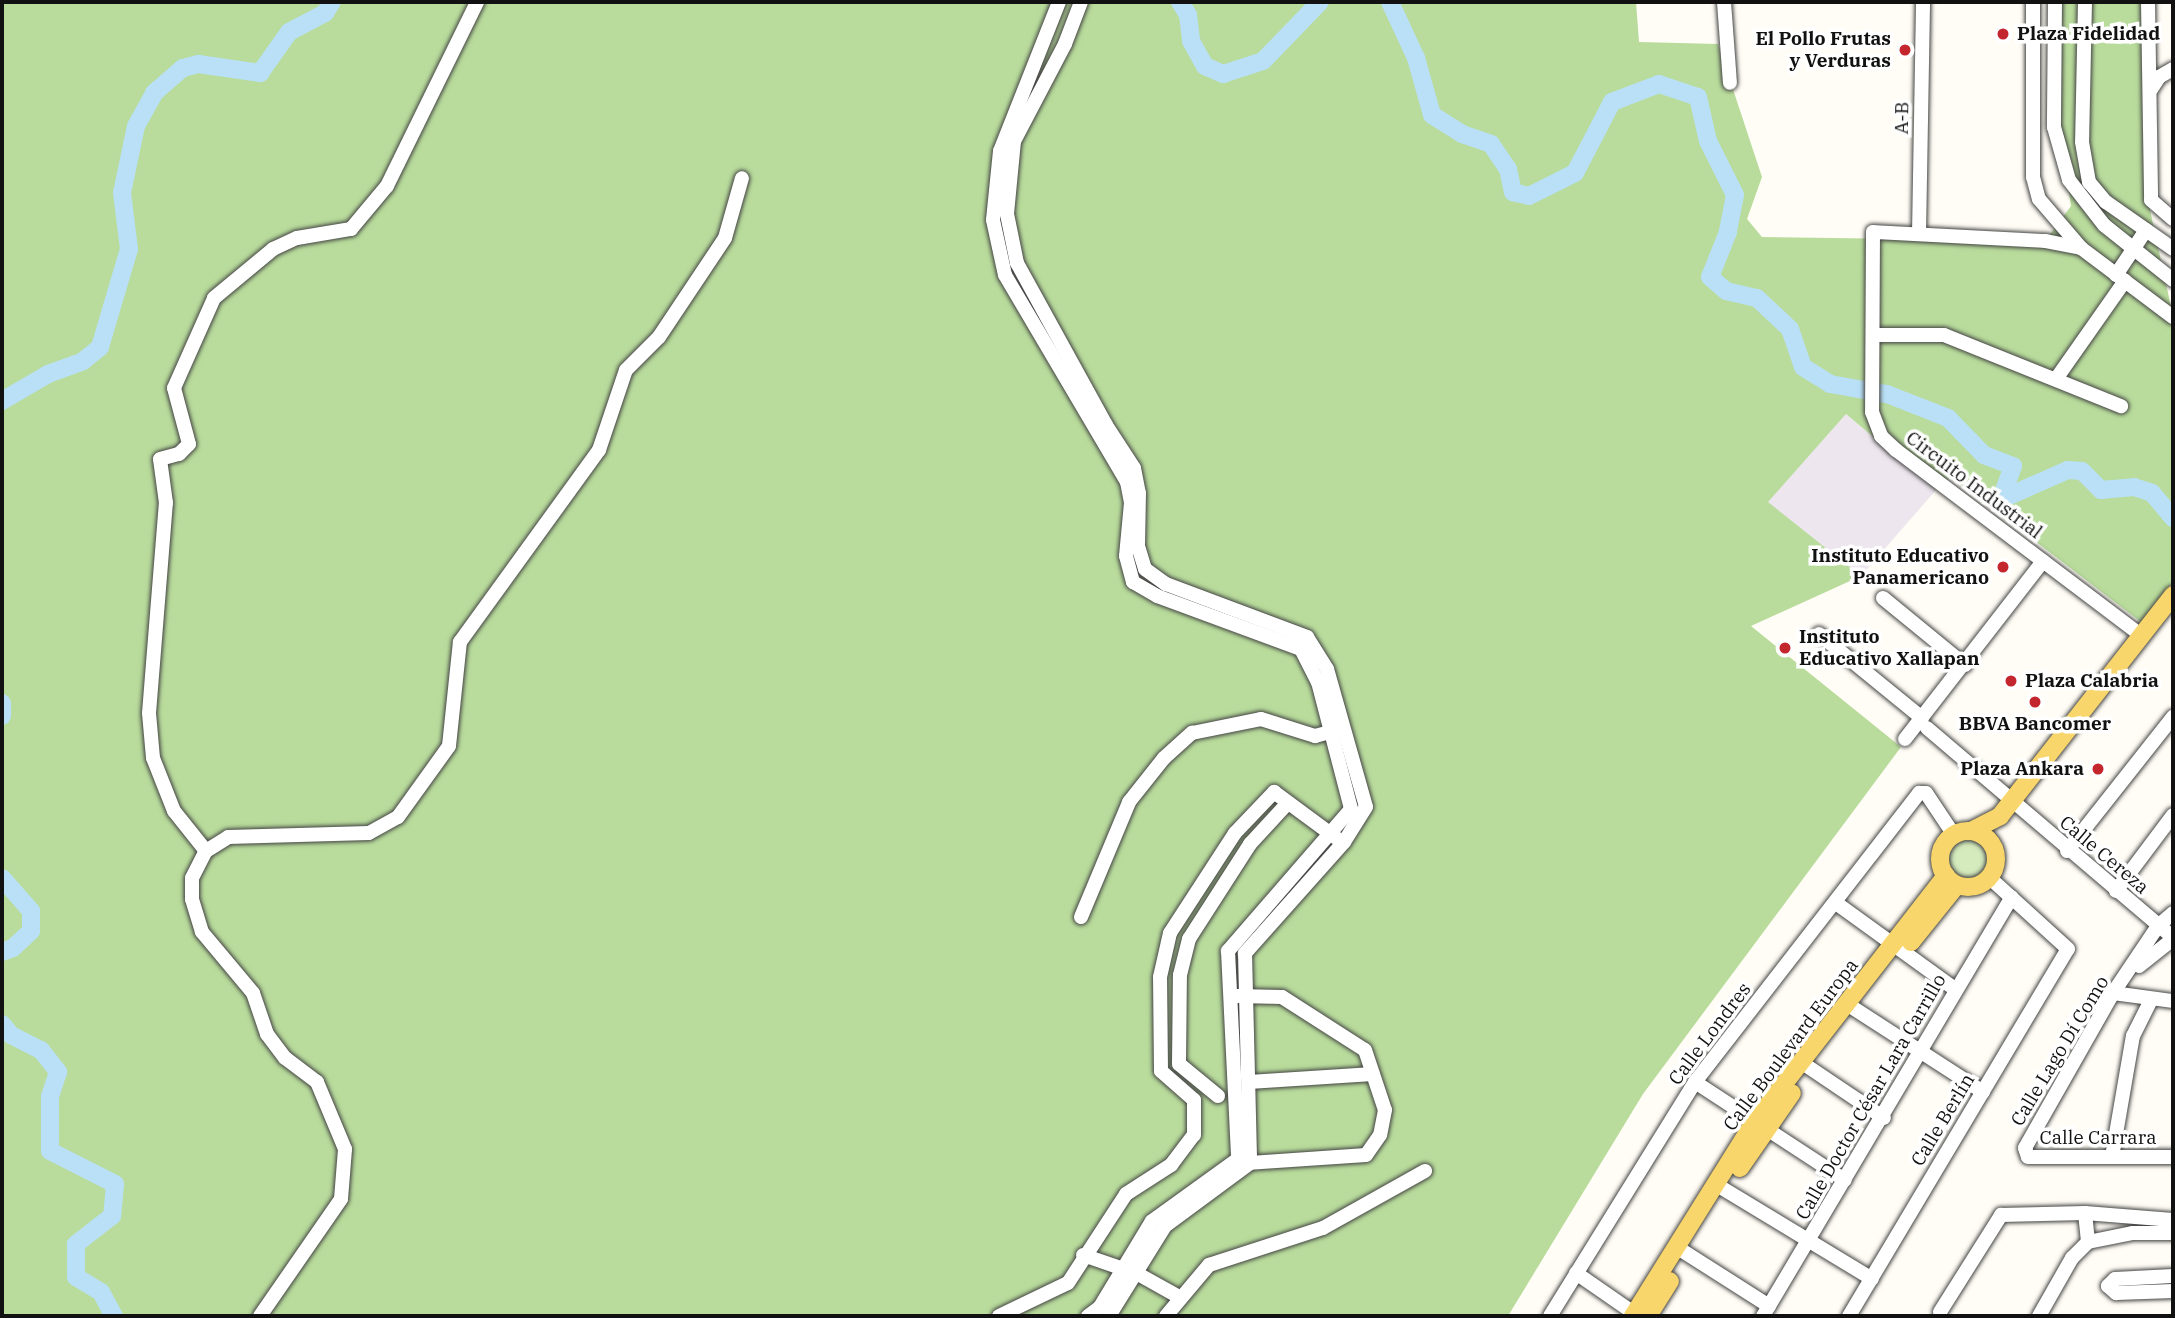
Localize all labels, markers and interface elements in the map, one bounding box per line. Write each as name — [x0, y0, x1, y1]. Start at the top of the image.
place label: Plaza Fidelidad — [2017, 23, 2160, 45]
marker: Plaza Fidelidad — [1995, 26, 2011, 42]
place label: El Pollo Frutas y Verduras — [1755, 28, 1891, 72]
marker: El Pollo Frutas y Verduras — [1897, 42, 1913, 58]
street label: A-B — [1890, 101, 1914, 135]
street label: Circuito Industrial — [1901, 426, 2047, 544]
place label: Instituto Educativo Panamericano — [1811, 545, 1989, 589]
marker: Instituto Educativo Panamericano — [1995, 559, 2011, 575]
place label: Instituto Educativo Xallapan — [1799, 626, 1979, 670]
marker: Instituto Educativo Xallapan — [1777, 640, 1793, 656]
place label: Plaza Calabria — [2025, 670, 2159, 692]
marker: Plaza Calabria — [2003, 673, 2019, 689]
marker: BBVA Bancomer — [2027, 694, 2043, 710]
place label: BBVA Bancomer — [1959, 713, 2111, 735]
place label: Plaza Ankara — [1960, 758, 2084, 780]
marker: Plaza Ankara — [2090, 761, 2106, 777]
street label: Calle Cereza — [2055, 811, 2153, 899]
street label: Calle Boulevard Europa — [1719, 954, 1863, 1136]
street label: Calle Doctor César Lara Carrillo — [1791, 970, 1951, 1224]
street label: Calle Lago Dí Como — [2006, 972, 2114, 1130]
street label: Calle Londres — [1664, 978, 1756, 1090]
street label: Calle Berlín — [1907, 1070, 1979, 1170]
street label: Calle Carrara — [2039, 1127, 2157, 1149]

